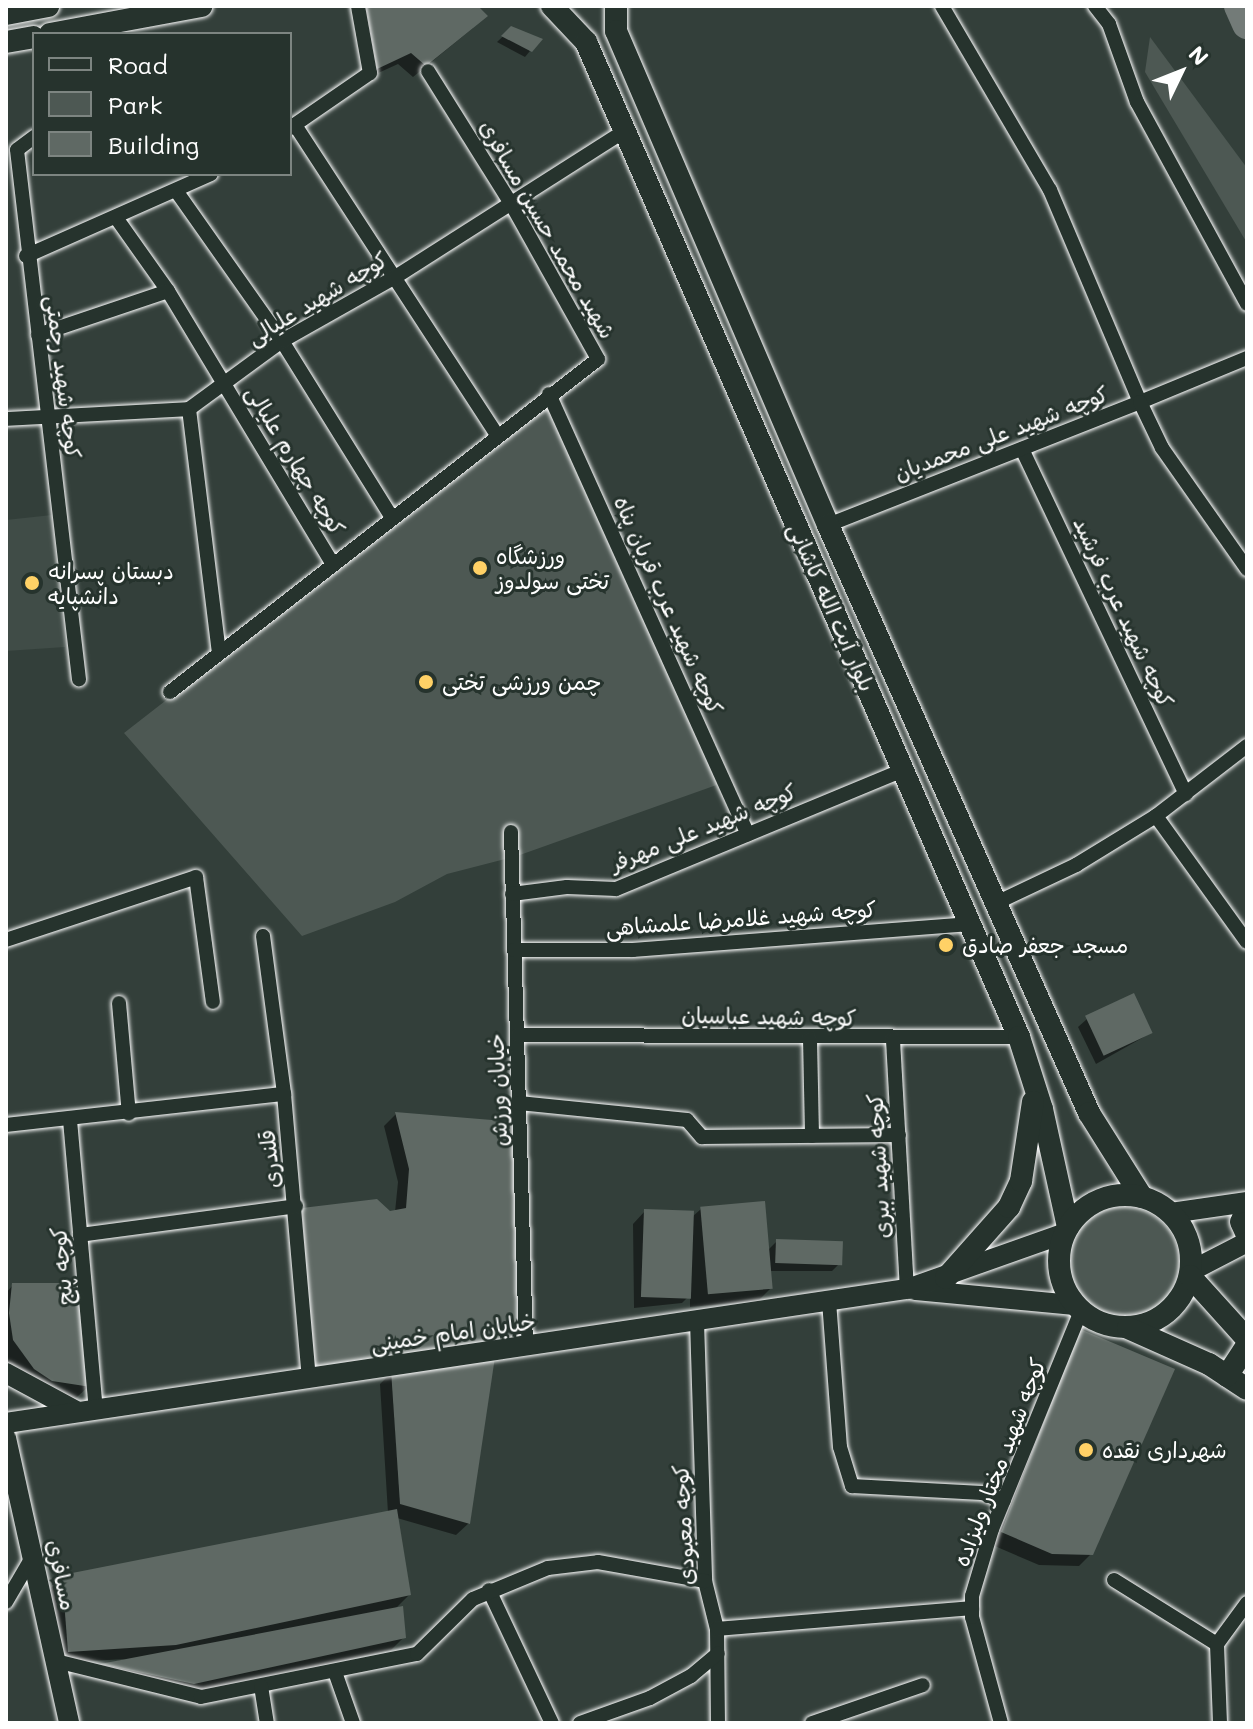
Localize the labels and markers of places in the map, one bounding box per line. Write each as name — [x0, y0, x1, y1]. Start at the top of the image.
place label: ورزشگاه تختی سولدوز — [496, 542, 609, 594]
place label: دبستان پسرانه دانشپایه — [48, 557, 174, 608]
marker: ورزشگاه تختی سولدوز — [471, 559, 489, 577]
marker: دبستان پسرانه دانشپایه — [23, 574, 41, 592]
place label: چمن ورزشی تختی — [442, 669, 601, 695]
marker: چمن ورزشی تختی — [417, 673, 435, 691]
place label: مسجد جعفر صادق — [962, 932, 1128, 958]
marker: مسجد جعفر صادق — [937, 936, 955, 954]
place label: شهرداری نقده — [1102, 1437, 1227, 1463]
marker: شهرداری نقده — [1077, 1441, 1095, 1459]

